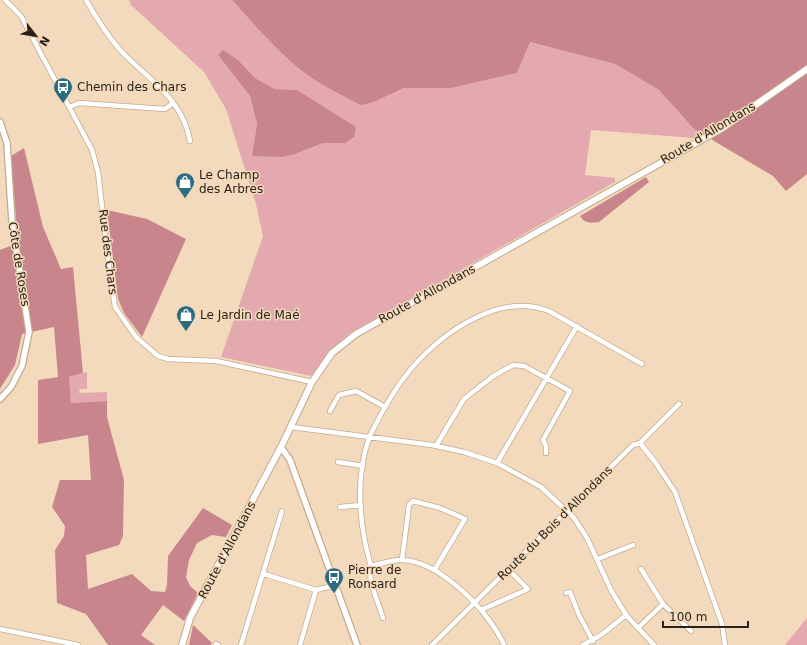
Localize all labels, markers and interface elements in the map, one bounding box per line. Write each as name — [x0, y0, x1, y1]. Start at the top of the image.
north arrow — [16, 16, 56, 56]
text: N — [36, 34, 52, 48]
bus stop icon: Chemin des Chars — [52, 76, 74, 104]
place label: Chemin des Chars — [77, 80, 186, 94]
street label: Route d'Allondans — [658, 99, 758, 167]
place label: Le Champ des Arbres — [199, 168, 263, 196]
shop icon: Le Champ des Arbres — [174, 171, 196, 199]
street label: Rue des Chars — [96, 208, 120, 296]
street label: Côte de Roses — [5, 221, 33, 307]
street label: Route d'Allondans — [376, 262, 478, 326]
shop icon: Le Jardin de Maé — [175, 304, 197, 332]
place label: Le Jardin de Maé — [200, 308, 300, 322]
street label: Route du Bois d'Allondans — [495, 463, 615, 583]
street label: Route d'Allondans — [195, 499, 259, 601]
place label: Pierre de Ronsard — [348, 563, 401, 591]
bus stop icon: Pierre de Ronsard — [323, 566, 345, 594]
scale bar — [663, 603, 748, 629]
text: 100 m — [669, 610, 707, 624]

